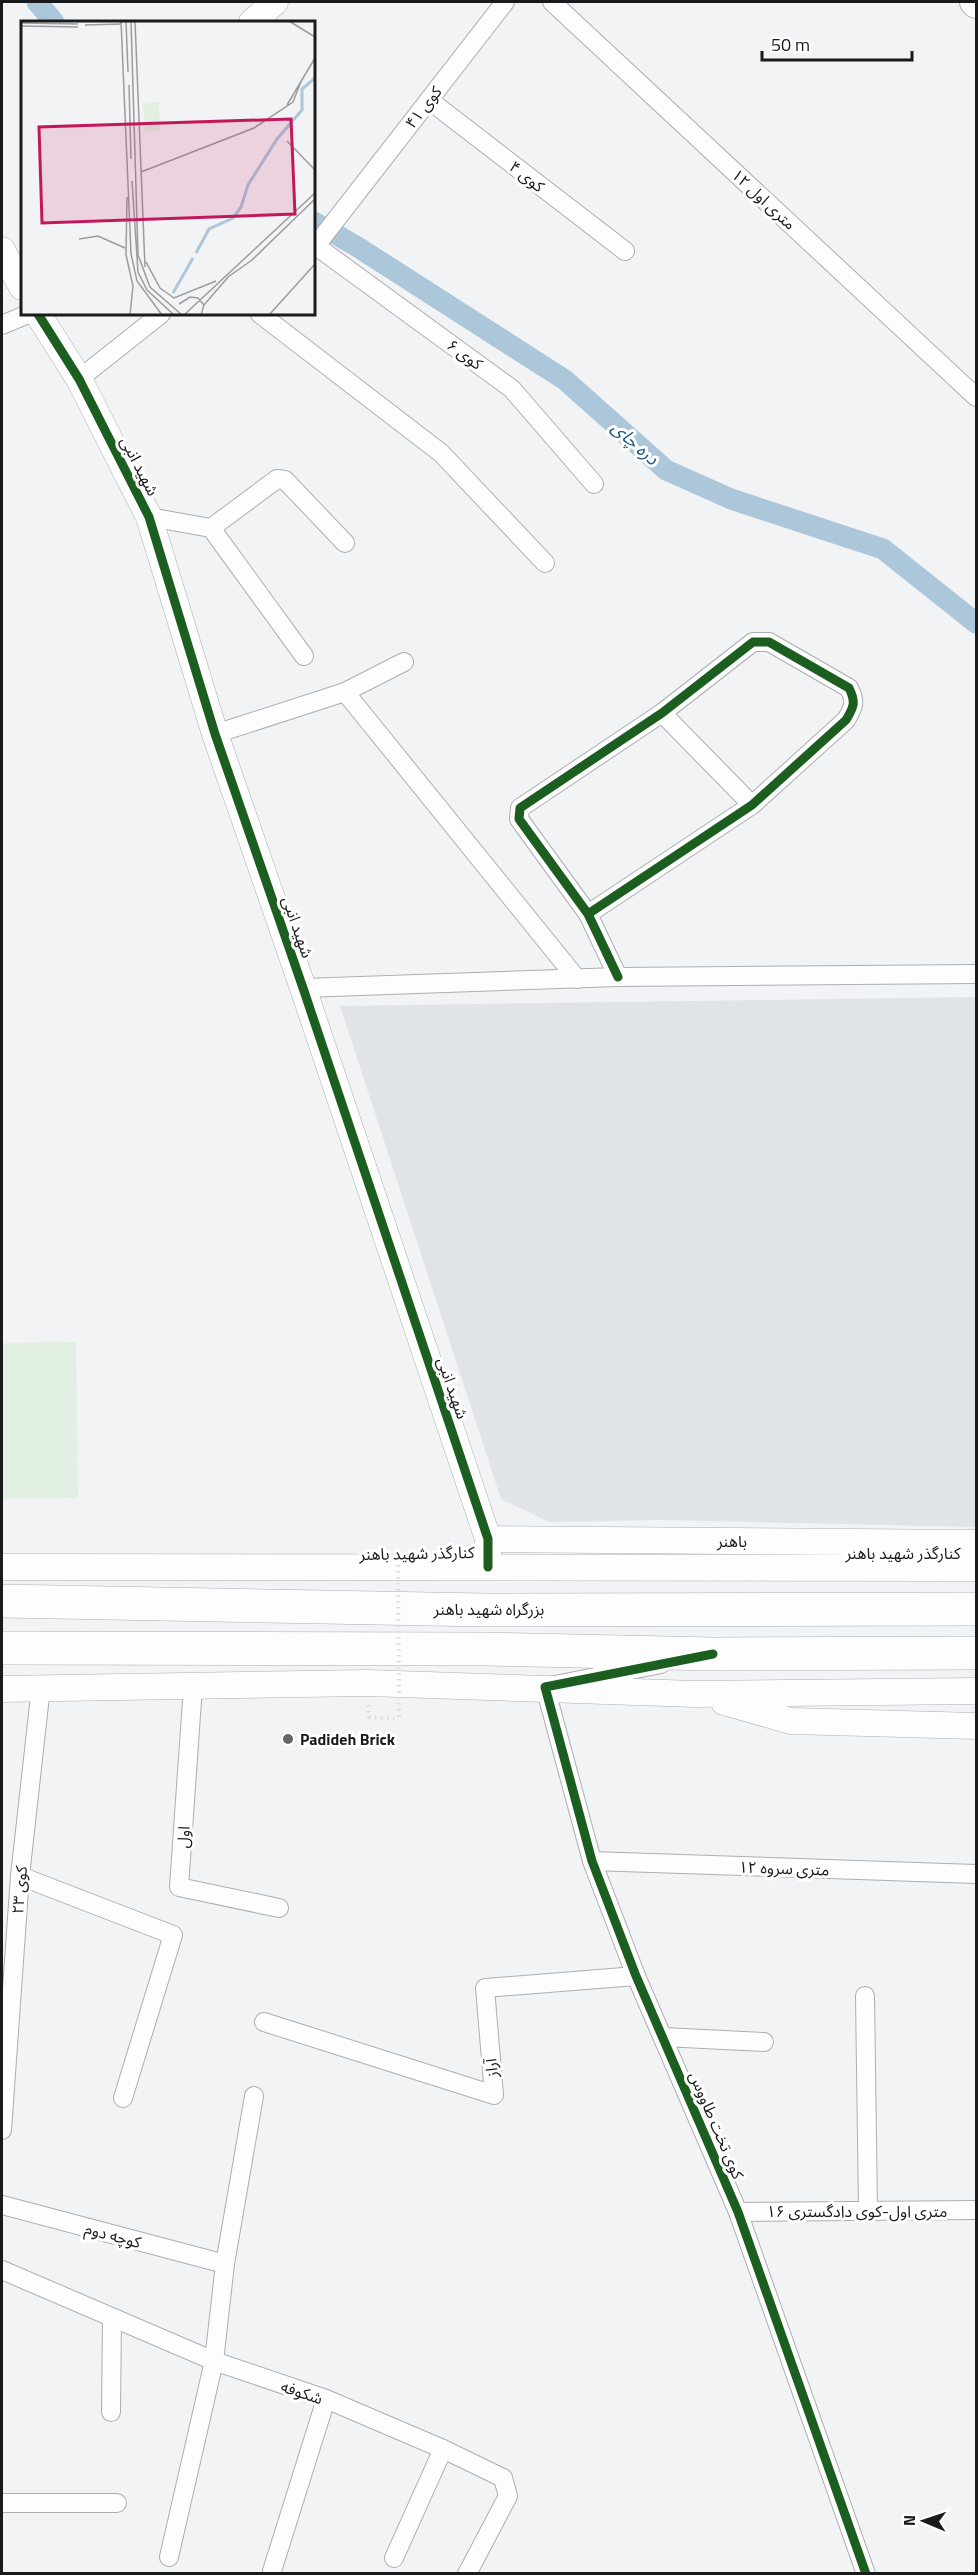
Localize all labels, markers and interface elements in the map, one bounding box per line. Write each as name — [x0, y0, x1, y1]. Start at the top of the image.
inset map — [21, 21, 315, 315]
scale bar — [762, 24, 912, 62]
text: 50 m — [771, 31, 810, 58]
street label: کوی ۴۱ — [399, 80, 448, 133]
street label: کوی ۴ — [504, 155, 550, 198]
street label: ۱۲ متری اول — [726, 163, 802, 235]
street label: کوی ۶ — [442, 333, 488, 375]
water label: دره چای — [606, 414, 665, 471]
street label: شهید انبی — [115, 432, 165, 500]
street label: شهید انبی — [276, 893, 320, 961]
street label: شهید انبی — [431, 1354, 475, 1422]
street label: باهنر — [716, 1529, 747, 1553]
street label: کنارگذر شهید باهنر — [358, 1540, 475, 1566]
street label: کنارگذر شهید باهنر — [844, 1541, 961, 1565]
street label: بزرگراه شهید باهنر — [433, 1597, 544, 1621]
place label: Padideh Brick — [300, 1727, 396, 1751]
marker: Padideh Brick — [281, 1732, 295, 1746]
street label: اول — [170, 1825, 196, 1849]
street label: ۱۲ متری سروه — [738, 1854, 830, 1882]
street label: کوی ۲۳ — [5, 1865, 33, 1915]
street label: آراز — [478, 2056, 504, 2079]
street label: کوی تخت طاووس — [683, 2067, 751, 2183]
street label: ۱۶ متری اول-کوی دادگستری — [767, 2199, 947, 2223]
street label: کوچه دوم — [82, 2216, 144, 2255]
street label: شکوفه — [278, 2374, 326, 2410]
north arrow — [894, 2491, 954, 2551]
text: N — [897, 2515, 921, 2526]

